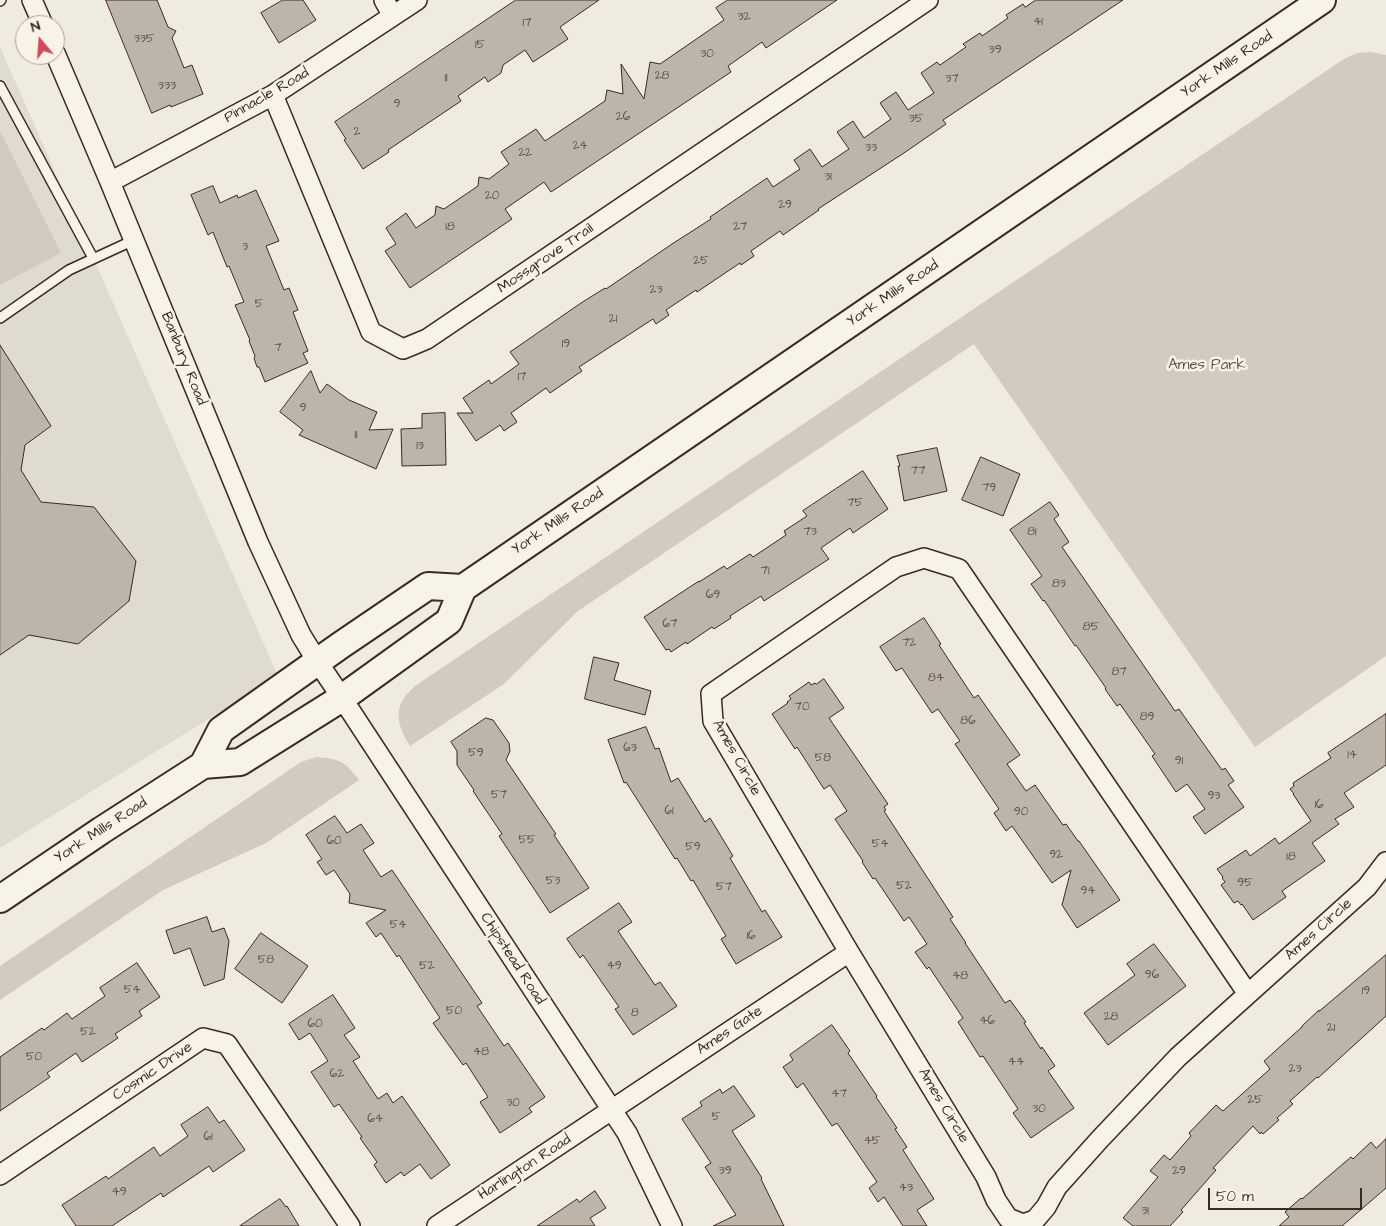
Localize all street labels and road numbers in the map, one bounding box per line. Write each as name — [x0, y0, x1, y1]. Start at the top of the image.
street label: York Mills Road — [1177, 28, 1277, 102]
street label: Pinnacle Road — [221, 64, 313, 128]
street label: Mossgrove Trail — [494, 220, 598, 298]
street label: York Mills Road — [843, 257, 943, 331]
street label: Banbury Road — [156, 310, 210, 408]
street label: York Mills Road — [508, 485, 608, 559]
street label: Ames Circle — [708, 717, 764, 799]
street label: York Mills Road — [51, 794, 151, 868]
street label: Ames Circle — [1282, 895, 1356, 965]
street label: Chipstead Road — [476, 910, 548, 1008]
street label: Ames Gate — [694, 1003, 766, 1059]
street label: Cosmic Drive — [110, 1039, 196, 1105]
street label: Ames Circle — [914, 1065, 972, 1147]
street label: Harlington Road — [475, 1131, 575, 1205]

